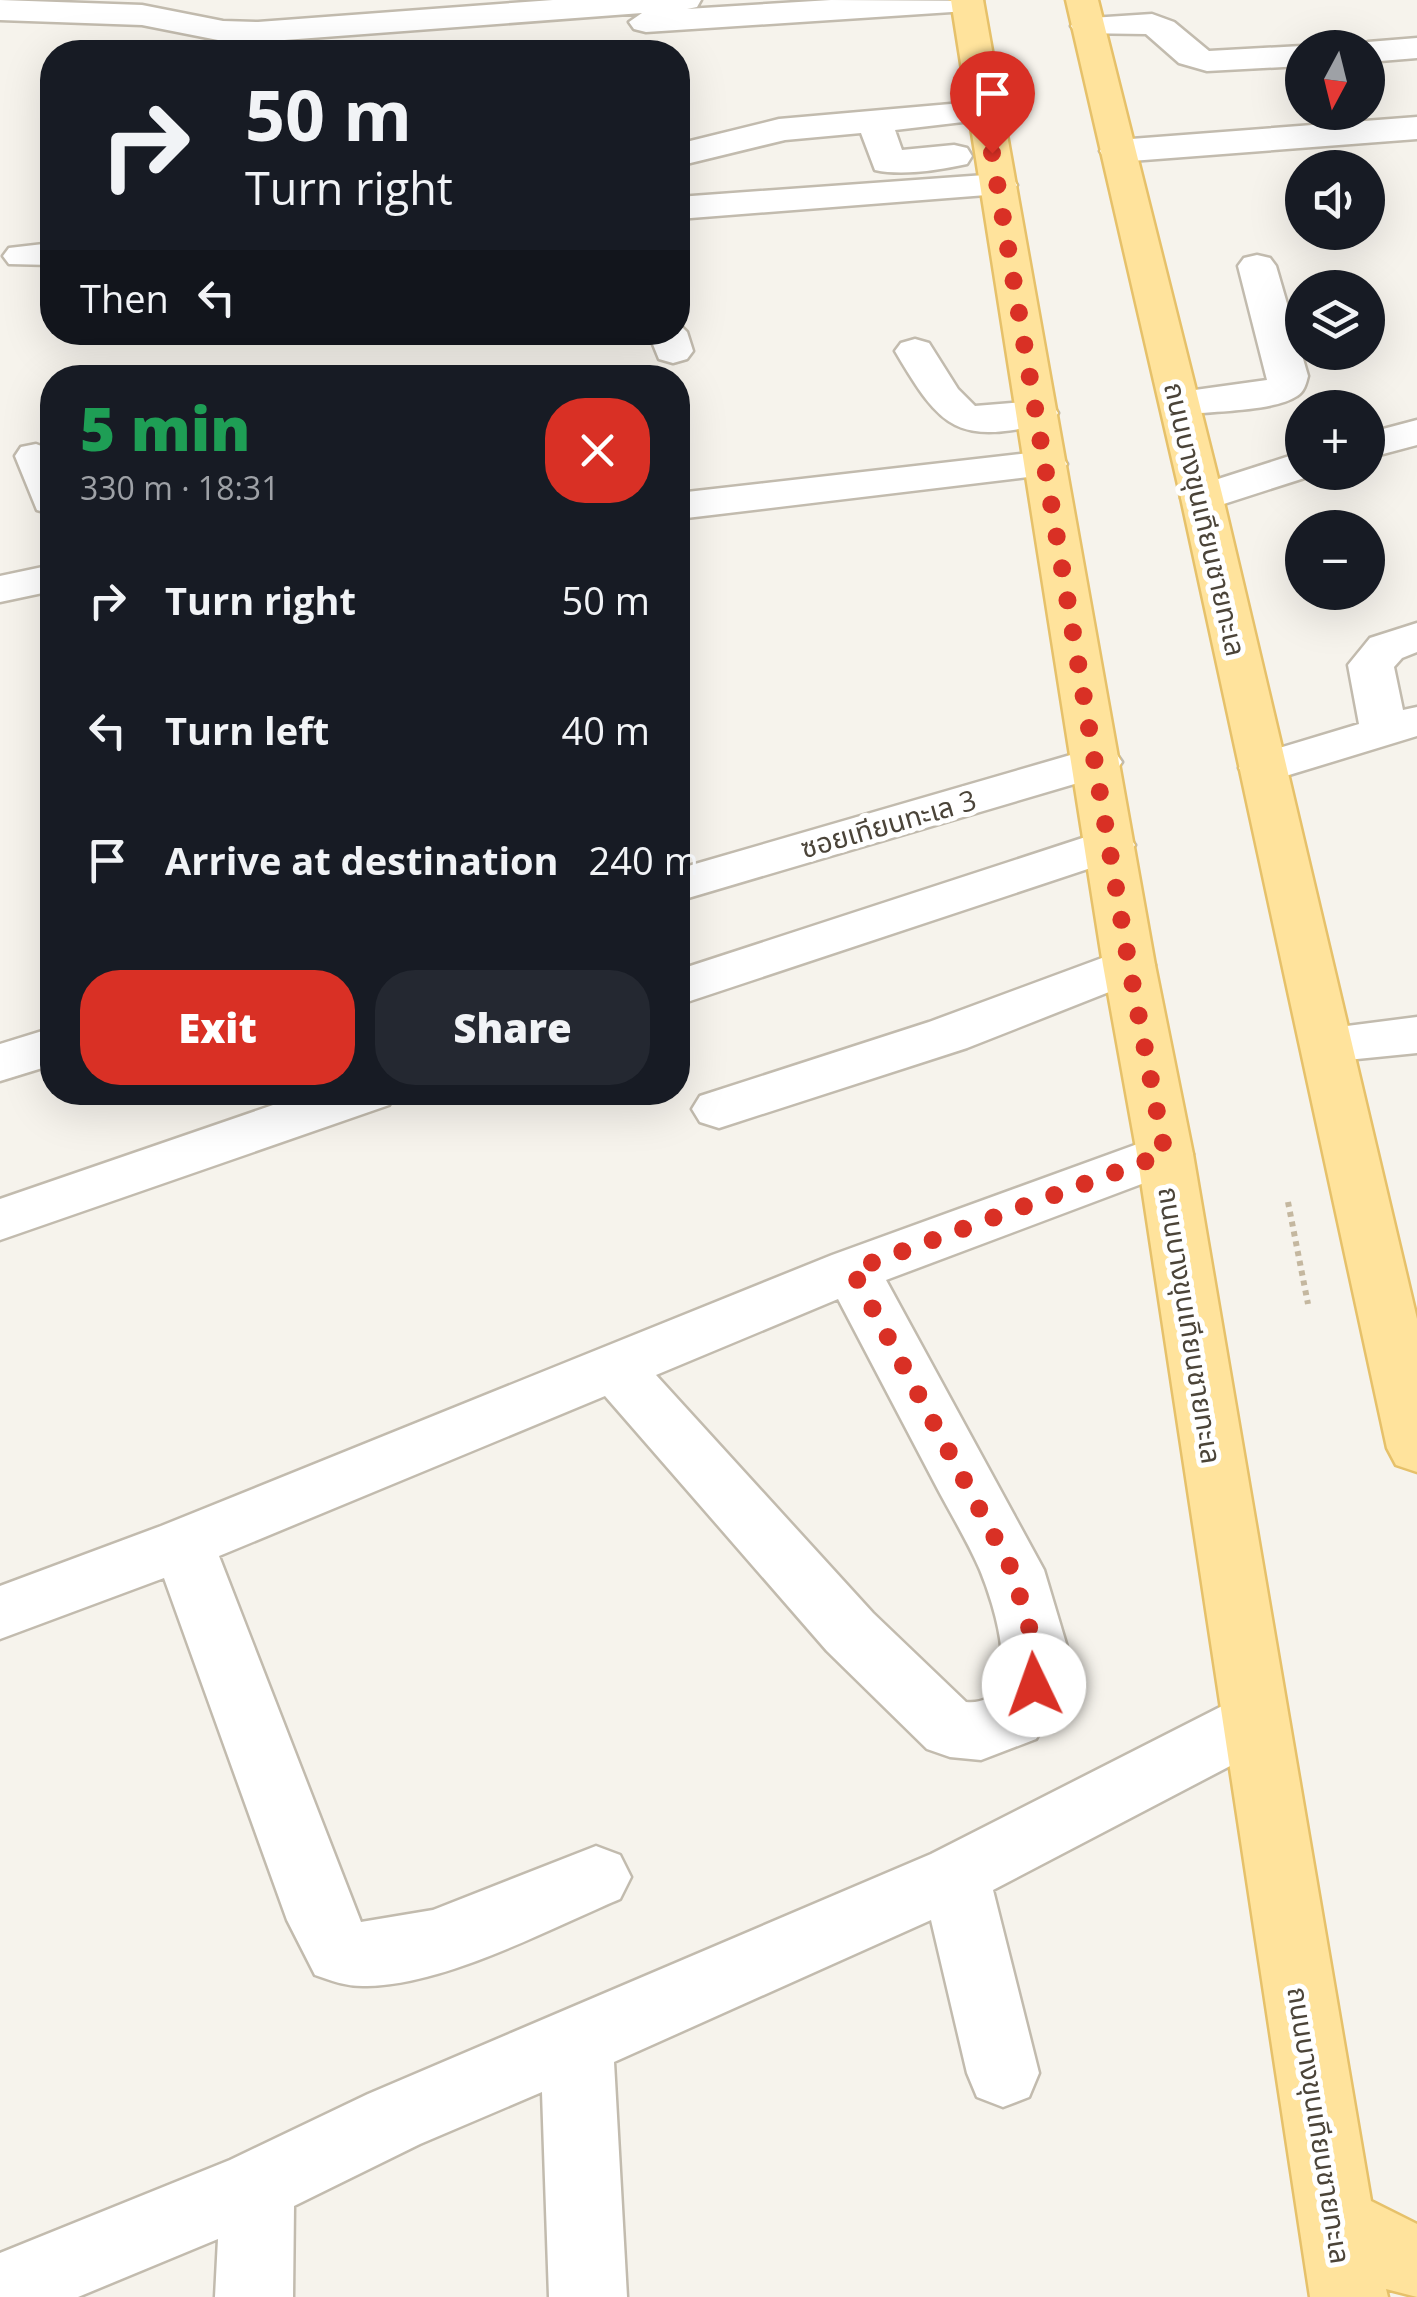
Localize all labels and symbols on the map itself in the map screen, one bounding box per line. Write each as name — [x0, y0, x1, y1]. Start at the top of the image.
north arrow — [1285, 30, 1385, 130]
pin — [950, 51, 1035, 154]
street label: ถนนบางขุนเทียนชายทะเล — [1156, 378, 1256, 660]
street label: ซอยเทียนทะเล 3 — [796, 780, 980, 866]
street label: ถนนบางขุนเทียนชายทะเล — [1150, 1184, 1232, 1466]
position arrow — [982, 1633, 1086, 1737]
street label: ถนนบางขุนเทียนชายทะเล — [1279, 1984, 1361, 2266]

